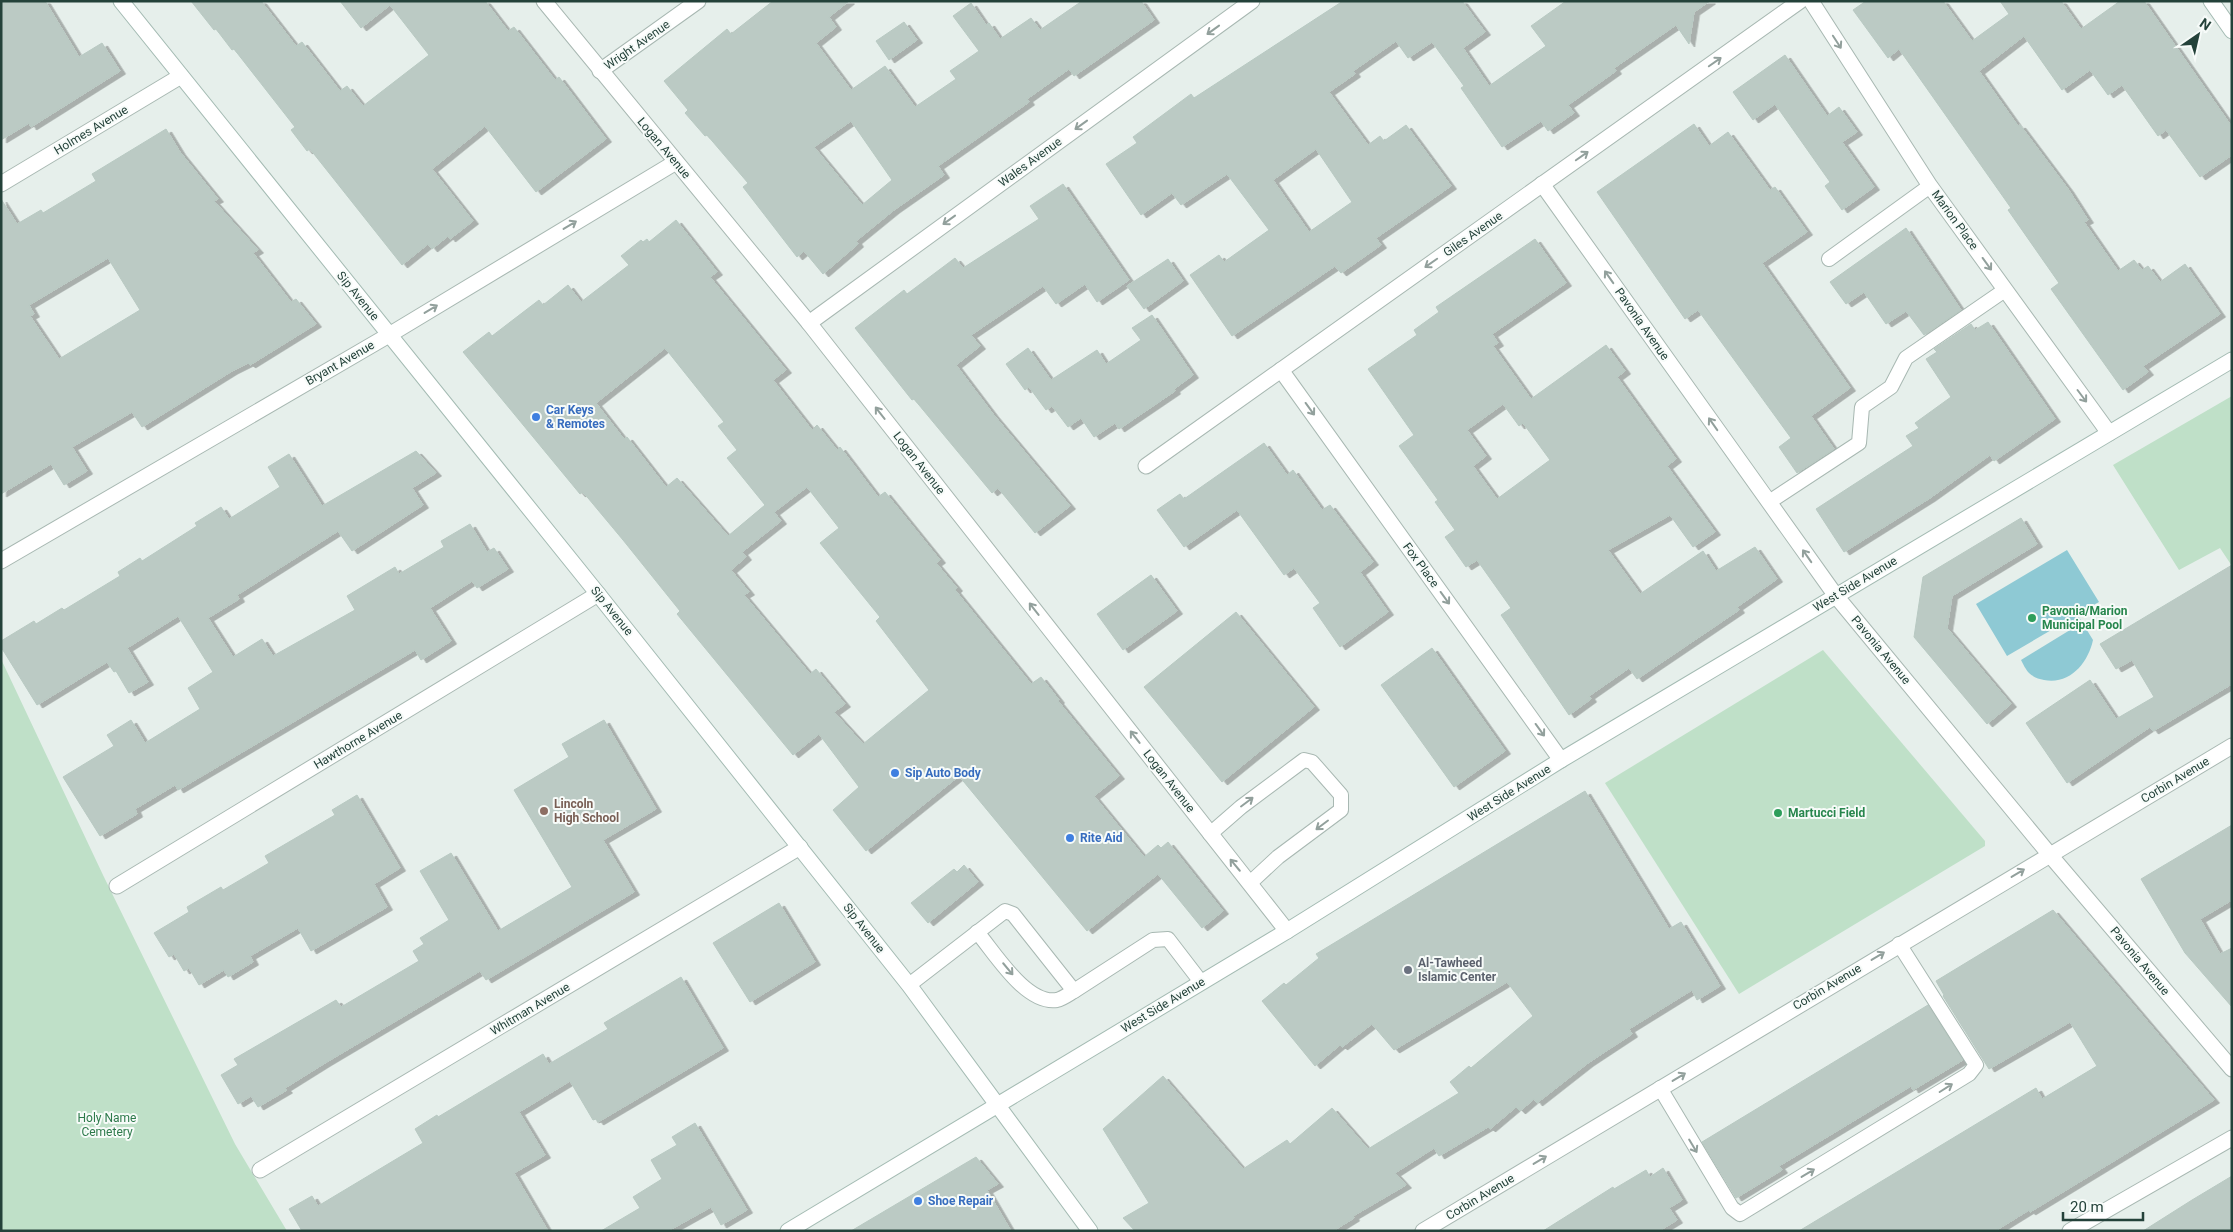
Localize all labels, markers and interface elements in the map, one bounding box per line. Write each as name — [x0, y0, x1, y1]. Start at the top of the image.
north arrow — [2173, 10, 2223, 60]
text: N — [2197, 15, 2214, 34]
street label: Wright Avenue — [601, 17, 673, 73]
one-way arrow — [1206, 25, 1220, 35]
one-way arrow — [1832, 35, 1842, 49]
one-way arrow — [1708, 57, 1722, 67]
street label: Holmes Avenue — [52, 102, 130, 158]
street label: Logan Avenue — [634, 115, 694, 181]
one-way arrow — [1074, 120, 1088, 130]
street label: Wales Avenue — [996, 134, 1064, 190]
one-way arrow — [1575, 151, 1589, 161]
street label: Marion Place — [1929, 188, 1981, 252]
street label: Giles Avenue — [1441, 209, 1505, 259]
one-way arrow — [942, 215, 956, 225]
one-way arrow — [562, 220, 576, 230]
one-way arrow — [1982, 257, 1992, 271]
one-way arrow — [1425, 258, 1439, 268]
street label: Sip Avenue — [334, 269, 382, 323]
one-way arrow — [1603, 271, 1614, 284]
street label: Pavonia Avenue — [1612, 285, 1672, 363]
one-way arrow — [423, 304, 437, 314]
street label: Bryant Avenue — [303, 338, 377, 388]
one-way arrow — [2077, 389, 2087, 403]
one-way arrow — [1304, 402, 1315, 415]
place label: Car Keys & Remotes — [546, 403, 605, 431]
one-way arrow — [874, 407, 885, 420]
marker: Car Keys & Remotes — [530, 411, 542, 423]
one-way arrow — [1708, 417, 1718, 431]
street label: Logan Avenue — [890, 429, 948, 497]
street label: Fox Place — [1400, 540, 1442, 590]
one-way arrow — [1802, 549, 1812, 563]
street label: West Side Avenue — [1811, 553, 1899, 615]
street label: Sip Avenue — [588, 584, 636, 638]
one-way arrow — [1440, 591, 1450, 605]
one-way arrow — [1029, 603, 1040, 616]
place label: Pavonia/Marion Municipal Pool — [2042, 604, 2128, 632]
marker: Pavonia/Marion Municipal Pool — [2026, 612, 2038, 624]
street label: Pavonia Avenue — [1848, 613, 1914, 687]
street label: Hawthorne Avenue — [311, 708, 405, 772]
one-way arrow — [1535, 723, 1545, 737]
one-way arrow — [1129, 731, 1140, 744]
street label: Logan Avenue — [1140, 747, 1198, 815]
street label: Corbin Avenue — [2138, 754, 2212, 806]
street label: West Side Avenue — [1465, 762, 1553, 824]
place label: Sip Auto Body — [905, 766, 982, 780]
marker: Sip Auto Body — [889, 767, 901, 779]
place label: Lincoln High School — [554, 797, 619, 825]
one-way arrow — [1240, 797, 1253, 808]
marker: Lincoln High School — [538, 805, 550, 817]
place label: Martucci Field — [1788, 806, 1865, 820]
marker: Martucci Field — [1772, 807, 1784, 819]
one-way arrow — [1316, 819, 1329, 830]
place label: Rite Aid — [1080, 831, 1123, 845]
marker: Rite Aid — [1064, 832, 1076, 844]
one-way arrow — [1230, 858, 1241, 871]
one-way arrow — [2010, 868, 2025, 878]
street label: Sip Avenue — [840, 900, 888, 956]
street label: Pavonia Avenue — [2107, 924, 2173, 998]
one-way arrow — [1871, 951, 1885, 961]
place label: Al-Tawheed Islamic Center — [1418, 956, 1497, 984]
street label: Corbin Avenue — [1790, 961, 1864, 1013]
one-way arrow — [1003, 963, 1014, 976]
marker: Al-Tawheed Islamic Center — [1402, 964, 1414, 976]
street label: West Side Avenue — [1119, 974, 1207, 1036]
street label: Whitman Avenue — [488, 980, 572, 1038]
one-way arrow — [1672, 1071, 1686, 1081]
one-way arrow — [1939, 1082, 1953, 1092]
park label: Holy Name Cemetery — [78, 1111, 136, 1139]
one-way arrow — [1689, 1138, 1699, 1152]
one-way arrow — [1533, 1155, 1547, 1165]
one-way arrow — [1800, 1167, 1814, 1177]
street label: Corbin Avenue — [1443, 1171, 1517, 1223]
scale bar — [2063, 1190, 2143, 1222]
place label: Shoe Repair — [928, 1194, 994, 1208]
marker: Shoe Repair — [912, 1195, 924, 1207]
text: 20 m — [2070, 1198, 2104, 1216]

